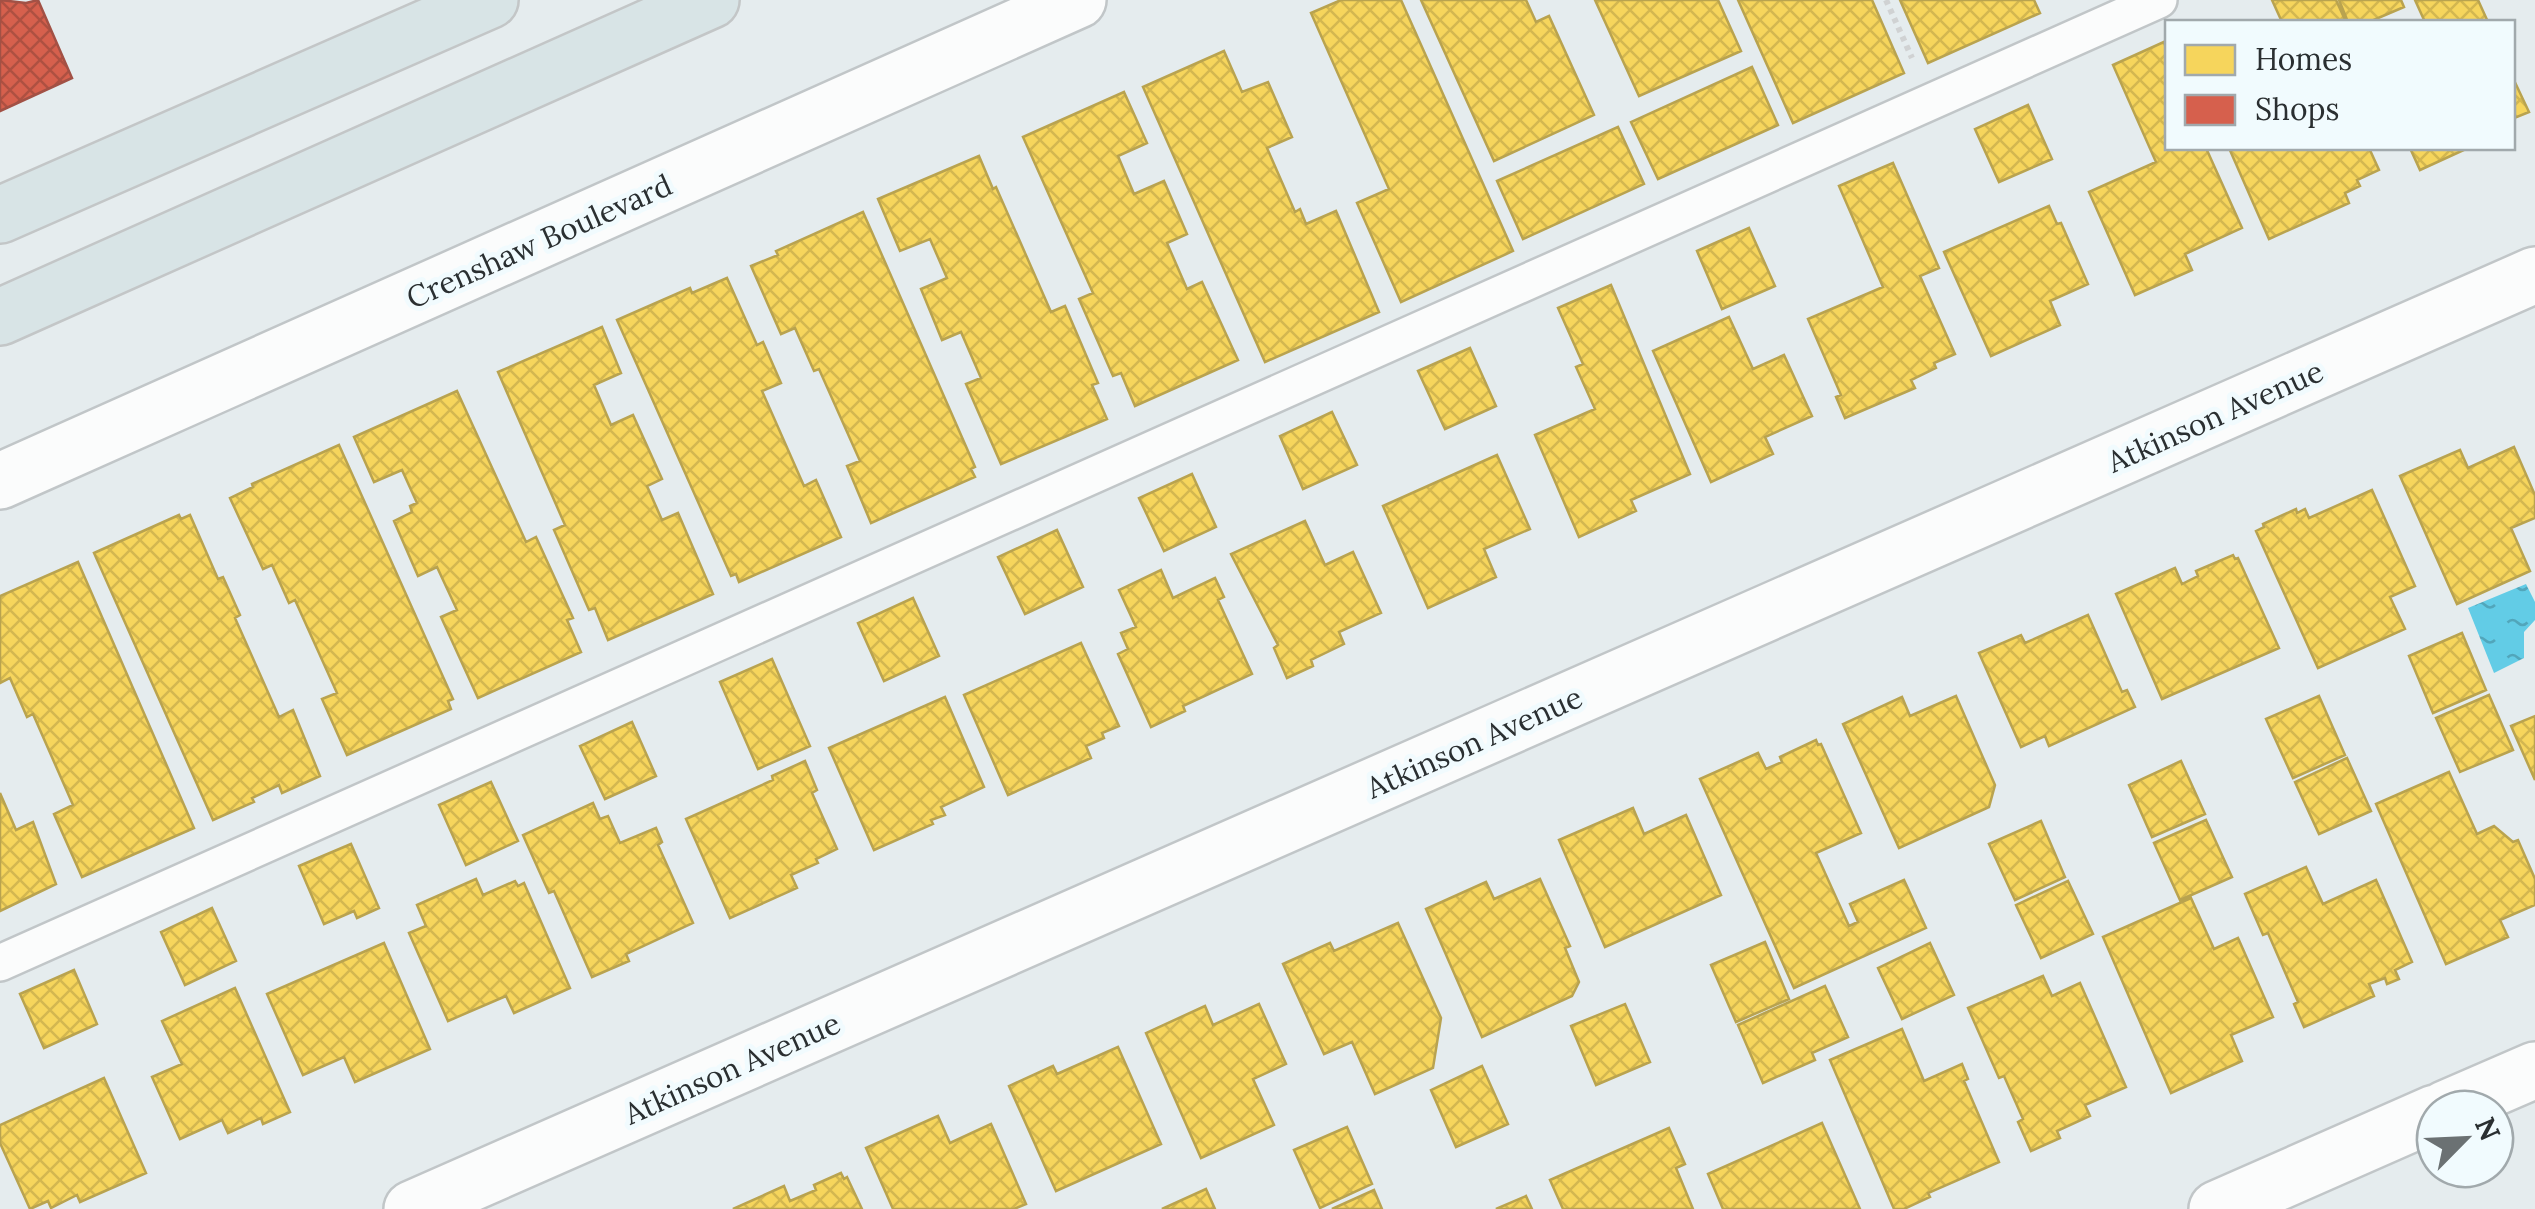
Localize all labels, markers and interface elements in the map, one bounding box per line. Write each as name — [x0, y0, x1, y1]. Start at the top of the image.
legend — [2165, 20, 2515, 150]
text: Homes — [2255, 40, 2352, 78]
text: Shops — [2255, 90, 2339, 128]
street label: Crenshaw Boulevard — [400, 165, 678, 317]
street label: Atkinson Avenue — [2100, 351, 2329, 481]
street label: Atkinson Avenue — [1359, 677, 1588, 807]
street label: Atkinson Avenue — [617, 1003, 846, 1133]
north arrow — [2415, 1089, 2515, 1189]
text: N — [2467, 1112, 2509, 1146]

